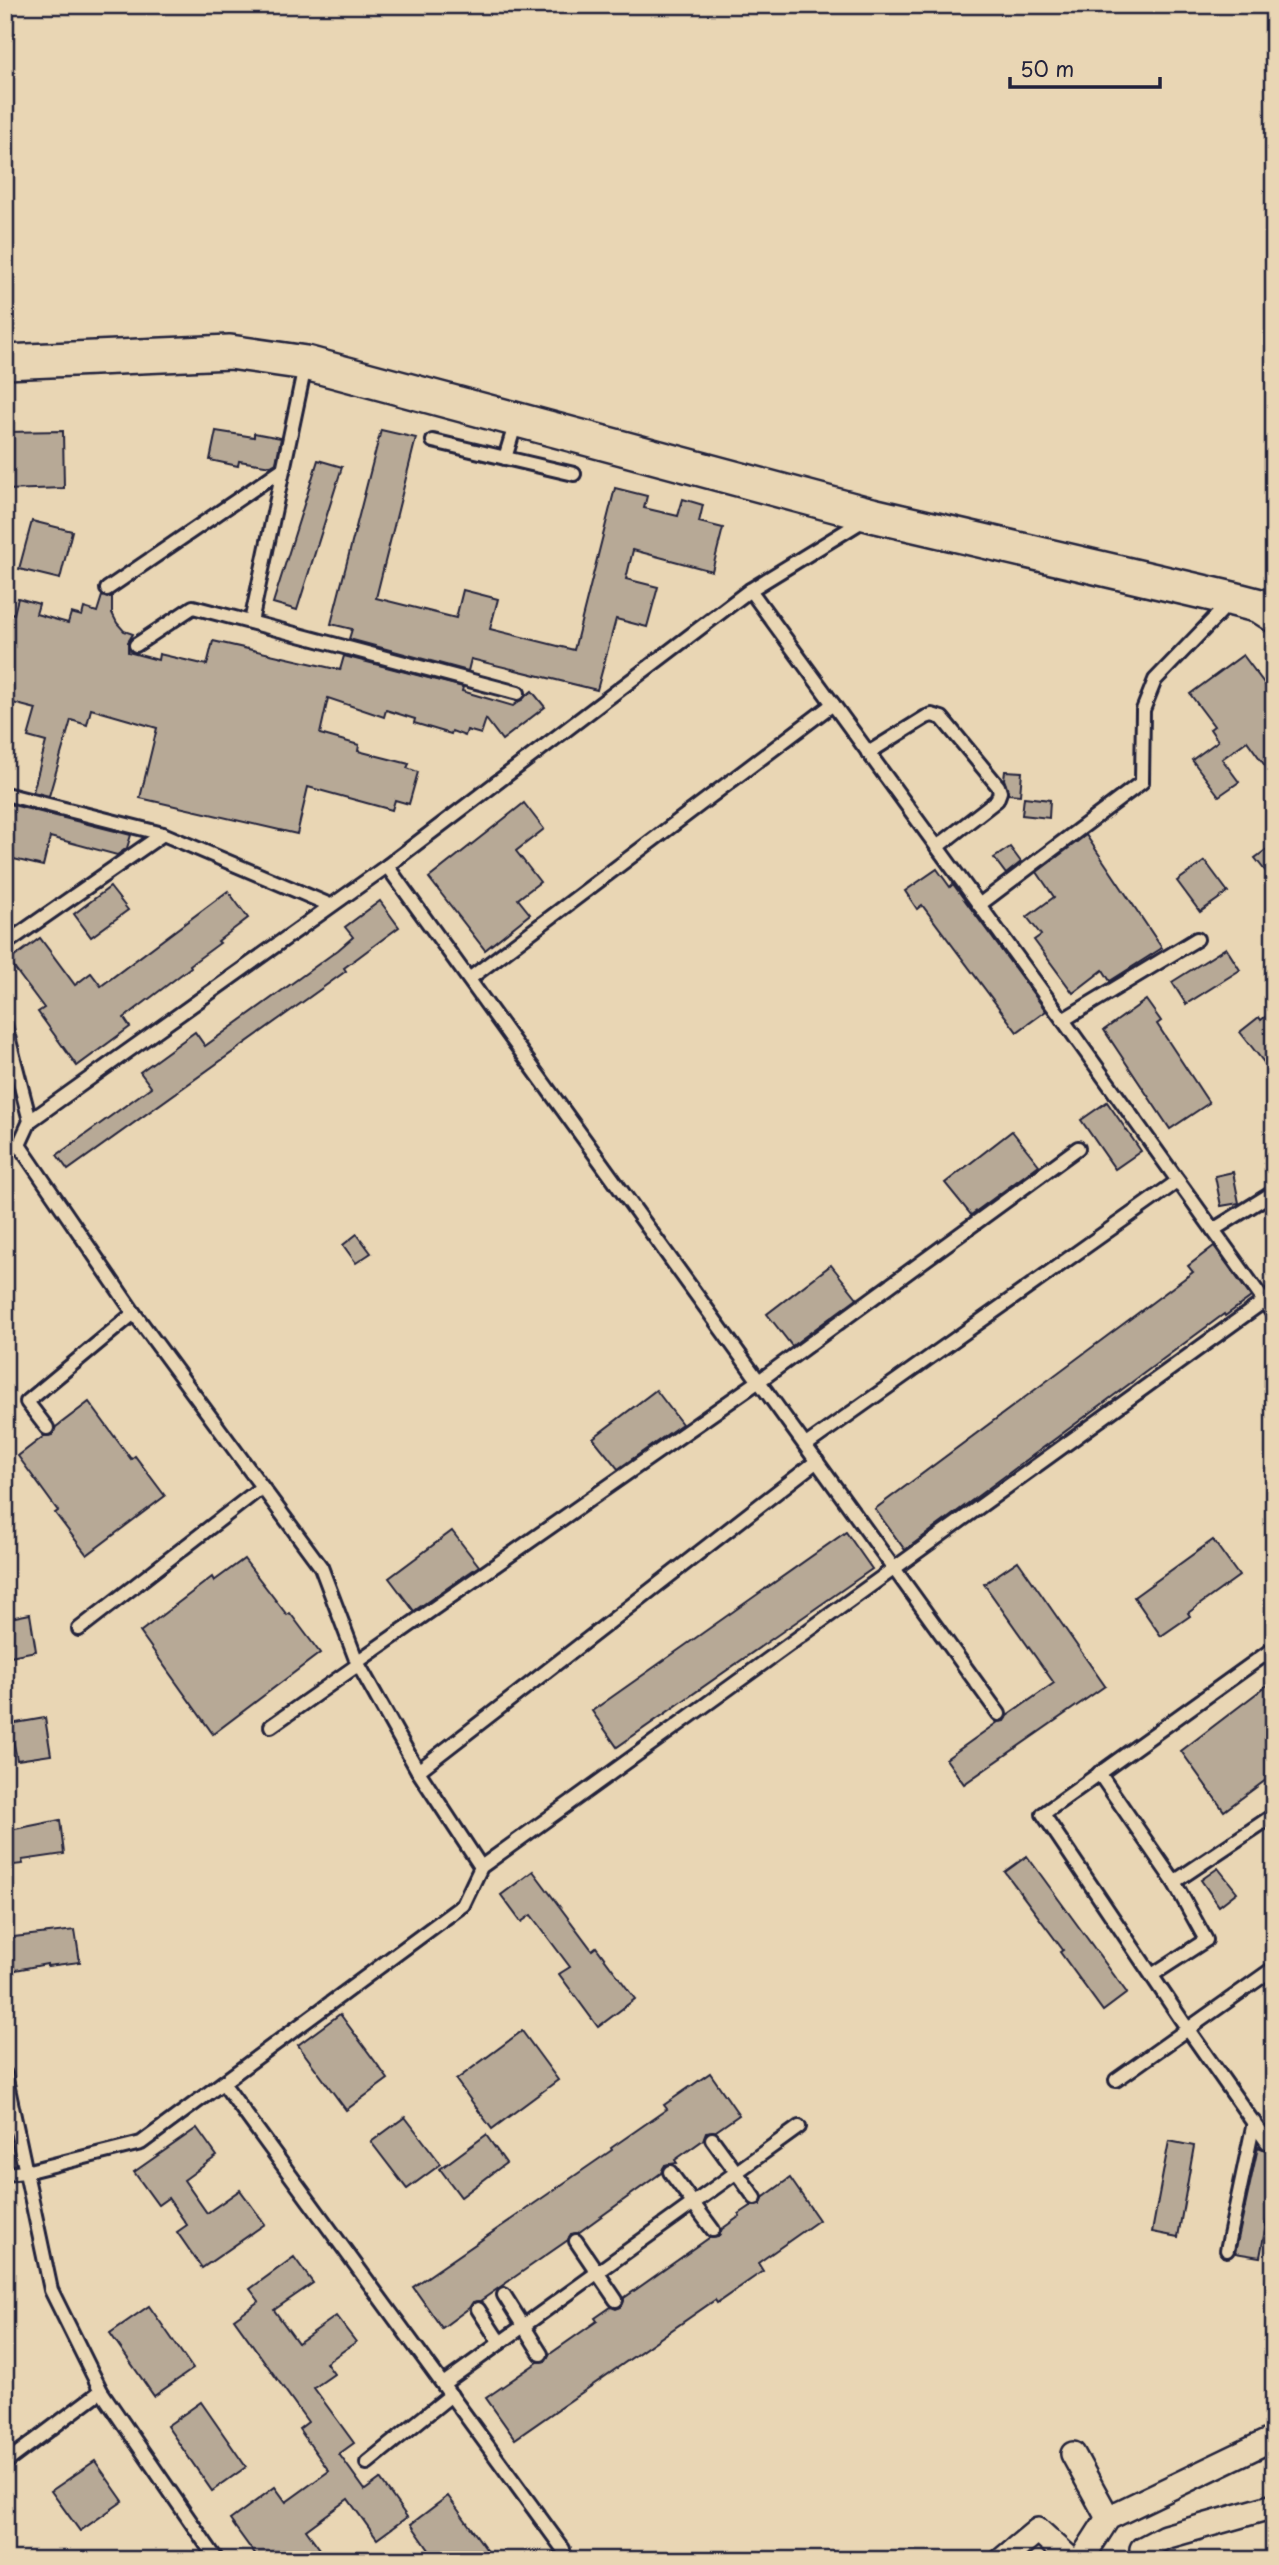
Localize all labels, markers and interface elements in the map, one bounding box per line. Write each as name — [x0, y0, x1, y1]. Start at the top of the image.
scale bar — [1010, 46, 1160, 90]
text: 50 m — [1020, 52, 1074, 84]

